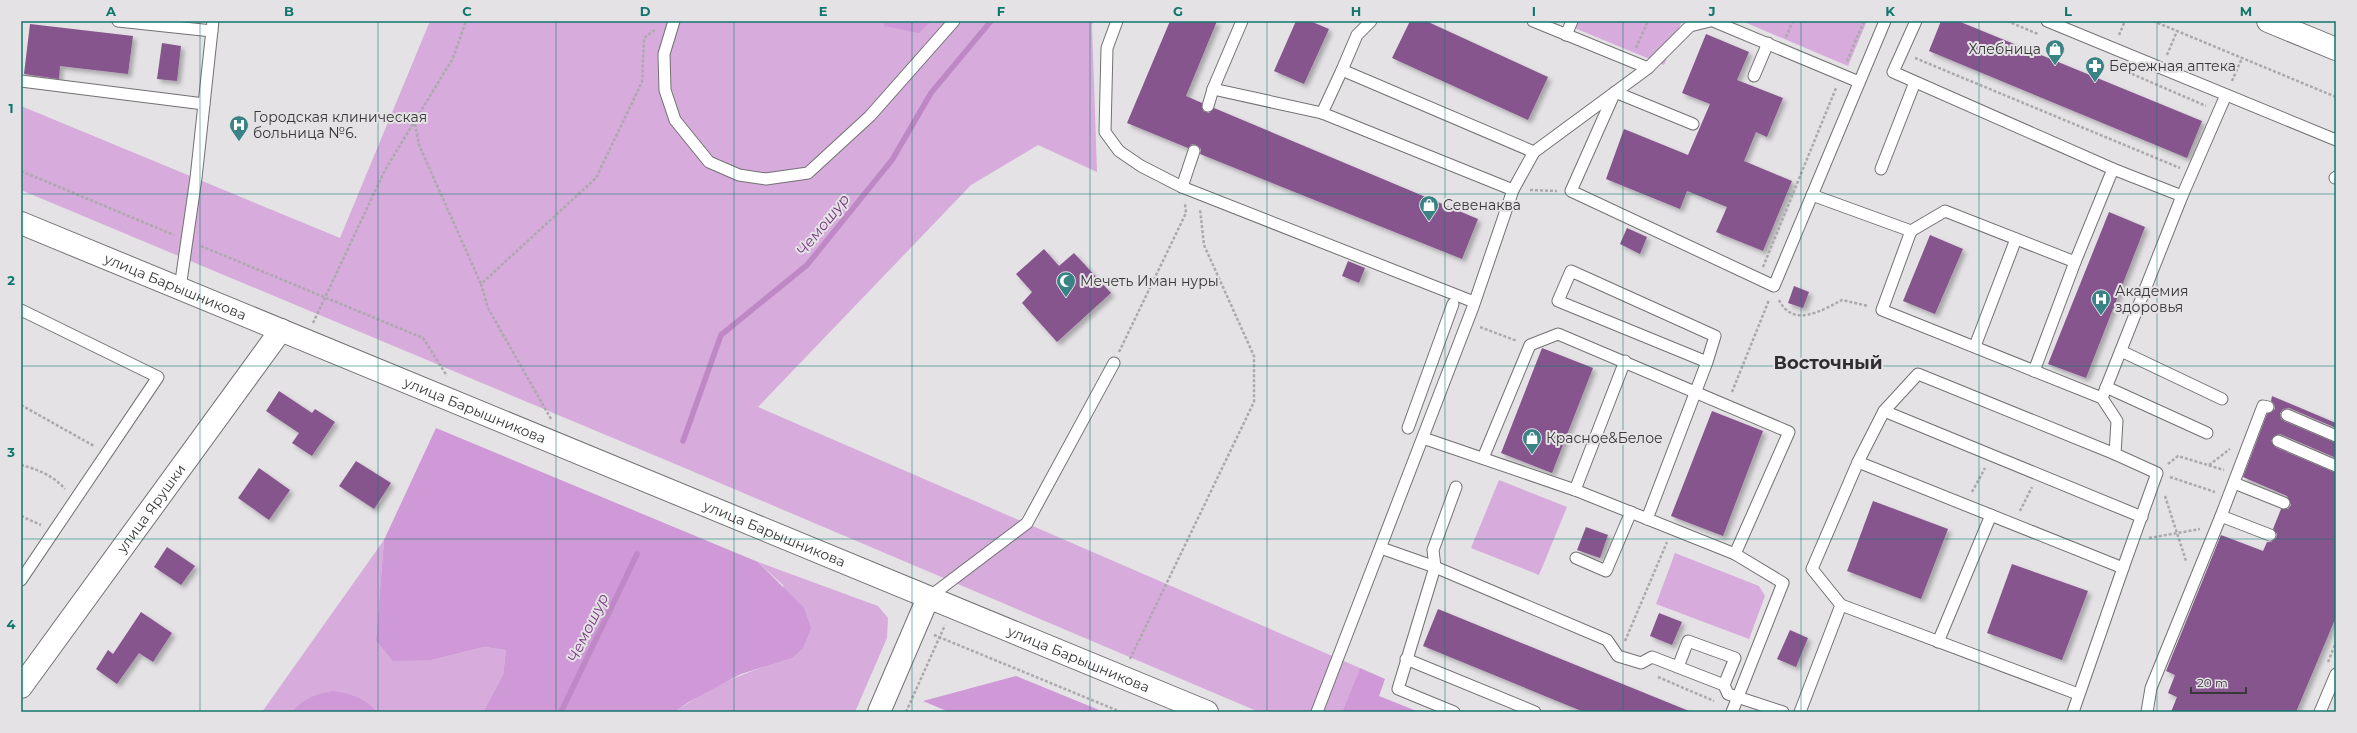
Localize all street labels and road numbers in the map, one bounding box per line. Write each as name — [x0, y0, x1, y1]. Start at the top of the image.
street label: улица Барышникова — [101, 249, 249, 324]
street label: улица Барышникова — [400, 372, 549, 447]
street label: улица Ярушки — [112, 460, 189, 557]
street label: улица Барышникова — [700, 496, 848, 571]
street label: улица Барышникова — [1004, 621, 1152, 696]

